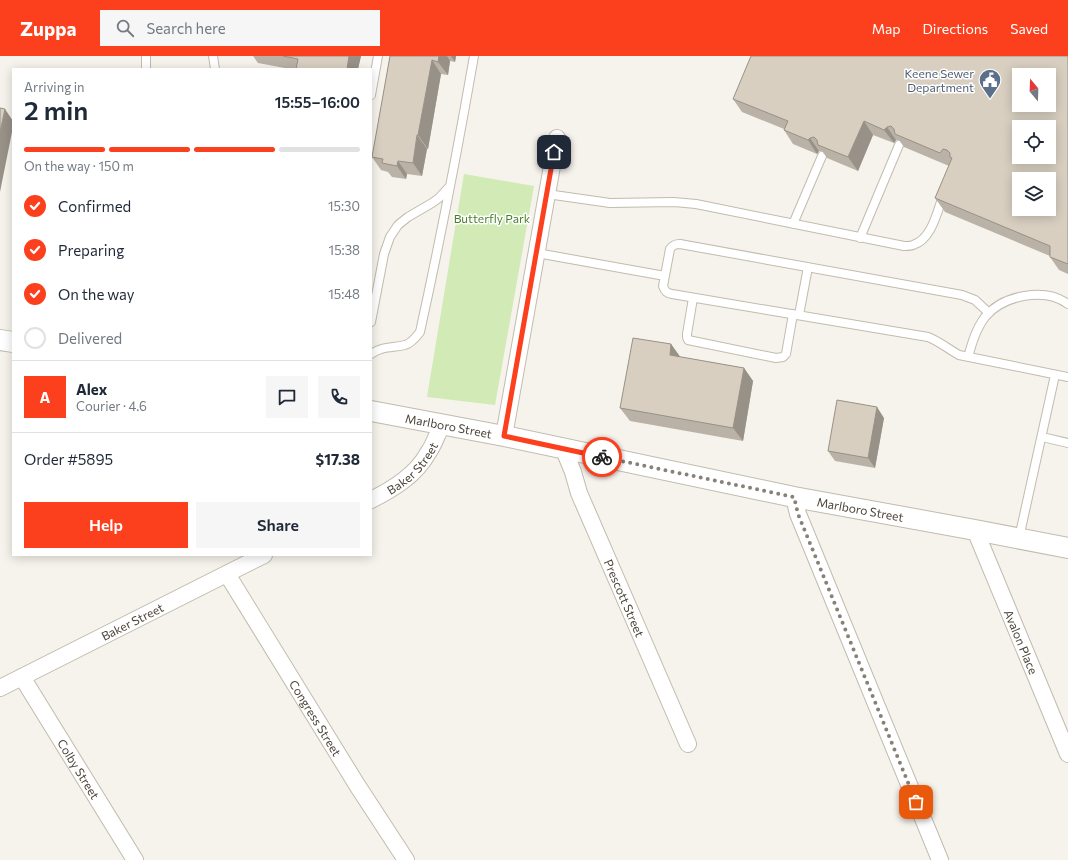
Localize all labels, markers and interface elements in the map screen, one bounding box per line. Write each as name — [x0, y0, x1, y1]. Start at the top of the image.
search box — [100, 10, 380, 46]
text: Zuppa — [20, 17, 76, 40]
icon: search — [114, 17, 136, 39]
text: Search here — [146, 19, 226, 37]
text: Map — [872, 20, 901, 37]
text: Directions — [923, 20, 988, 37]
text: Saved — [1010, 20, 1048, 37]
place label: Keene Sewer Department — [904, 66, 974, 94]
public building icon: Keene Sewer Department — [977, 67, 1003, 100]
north arrow — [1012, 68, 1056, 112]
map controls — [1012, 68, 1056, 216]
text: Arriving in — [24, 79, 84, 95]
text: 15:55–16:00 — [275, 93, 360, 111]
text: 2 min — [24, 94, 88, 125]
button: locate — [1012, 120, 1056, 164]
pin — [537, 135, 571, 169]
icon: home — [543, 141, 565, 163]
text: On the way · 150 m — [24, 158, 134, 174]
button: layers — [1012, 172, 1056, 216]
icon: check — [24, 195, 46, 217]
text: Confirmed — [58, 197, 131, 215]
text: 15:30 — [328, 198, 360, 214]
park label: Butterfly Park — [454, 211, 531, 225]
icon: check — [24, 239, 46, 261]
text: Preparing — [58, 241, 124, 259]
text: 15:38 — [329, 242, 360, 258]
icon: check — [24, 283, 46, 305]
text: On the way — [58, 285, 135, 303]
text: 15:48 — [328, 286, 360, 302]
text: Delivered — [58, 329, 122, 347]
button: chat — [266, 376, 308, 418]
button: phone — [318, 376, 360, 418]
text: Alex — [76, 380, 107, 398]
text: A — [40, 388, 50, 406]
text: Courier · 4.6 — [76, 398, 147, 414]
street label: Marlboro Street — [404, 411, 493, 441]
courier — [582, 437, 622, 477]
street label: Baker Street — [384, 440, 440, 497]
icon: bike — [591, 446, 613, 468]
text: Order #5895 — [24, 450, 113, 468]
text: $17.38 — [316, 450, 360, 468]
street label: Marlboro Street — [816, 494, 905, 524]
button: Help — [24, 502, 188, 548]
button: Share — [196, 502, 360, 548]
street label: Prescott Street — [602, 557, 648, 639]
street label: Baker Street — [99, 600, 166, 643]
street label: Avalon Place — [1002, 607, 1041, 676]
street label: Congress Street — [287, 677, 344, 759]
street label: Colby Street — [55, 736, 103, 802]
pin — [899, 785, 933, 819]
icon: bag — [905, 791, 927, 813]

